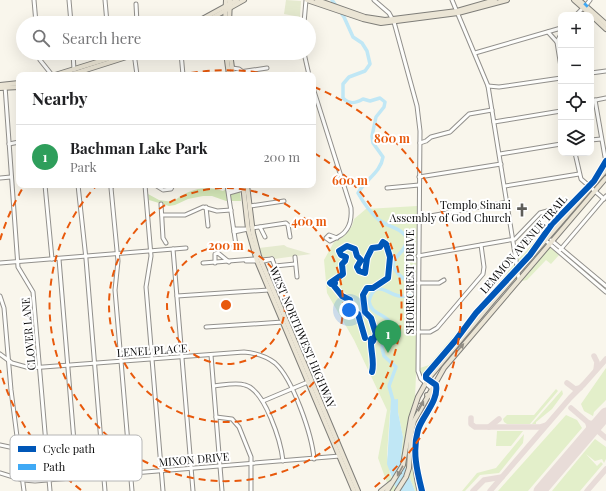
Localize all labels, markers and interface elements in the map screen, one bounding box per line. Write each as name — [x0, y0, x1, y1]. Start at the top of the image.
map controls — [558, 12, 594, 156]
button: + — [558, 12, 594, 48]
search box — [16, 16, 316, 60]
icon: search — [30, 27, 52, 49]
text: Search here — [62, 28, 141, 48]
button: − — [558, 48, 594, 84]
button: locate — [558, 84, 594, 120]
text: Nearby — [32, 87, 87, 109]
button: layers — [558, 120, 594, 156]
text: 800 m — [374, 130, 410, 146]
text: Bachman Lake Park — [70, 138, 207, 158]
text: 1 — [43, 148, 47, 165]
text: 200 m — [263, 148, 300, 165]
text: Park — [70, 158, 97, 175]
text: 600 m — [332, 172, 368, 188]
street label: LEMMON AVENUE TRAIL — [476, 191, 570, 296]
place label: Templo Sinani Assembly of God Church — [388, 197, 512, 225]
church icon: Templo Sinani Assembly of God Church — [514, 202, 530, 218]
text: 400 m — [291, 213, 327, 229]
street label: SHORECREST DRIVE — [402, 229, 417, 335]
text: 200 m — [208, 237, 244, 253]
street label: WEST NORTHWEST HIGHWAY — [266, 263, 340, 410]
street label: CLOVER LANE — [17, 297, 39, 371]
centre of rings — [219, 298, 233, 312]
your location — [339, 300, 359, 320]
pin: 1 — [375, 320, 401, 353]
street label: LENEL PLACE — [116, 340, 188, 360]
one-way arrow — [456, 342, 465, 353]
one-way arrow — [418, 400, 425, 412]
legend — [10, 435, 142, 481]
text: Cycle path — [43, 441, 95, 456]
street label: MIXON DRIVE — [158, 448, 230, 470]
text: Path — [43, 459, 66, 474]
one-way arrow — [396, 465, 403, 477]

